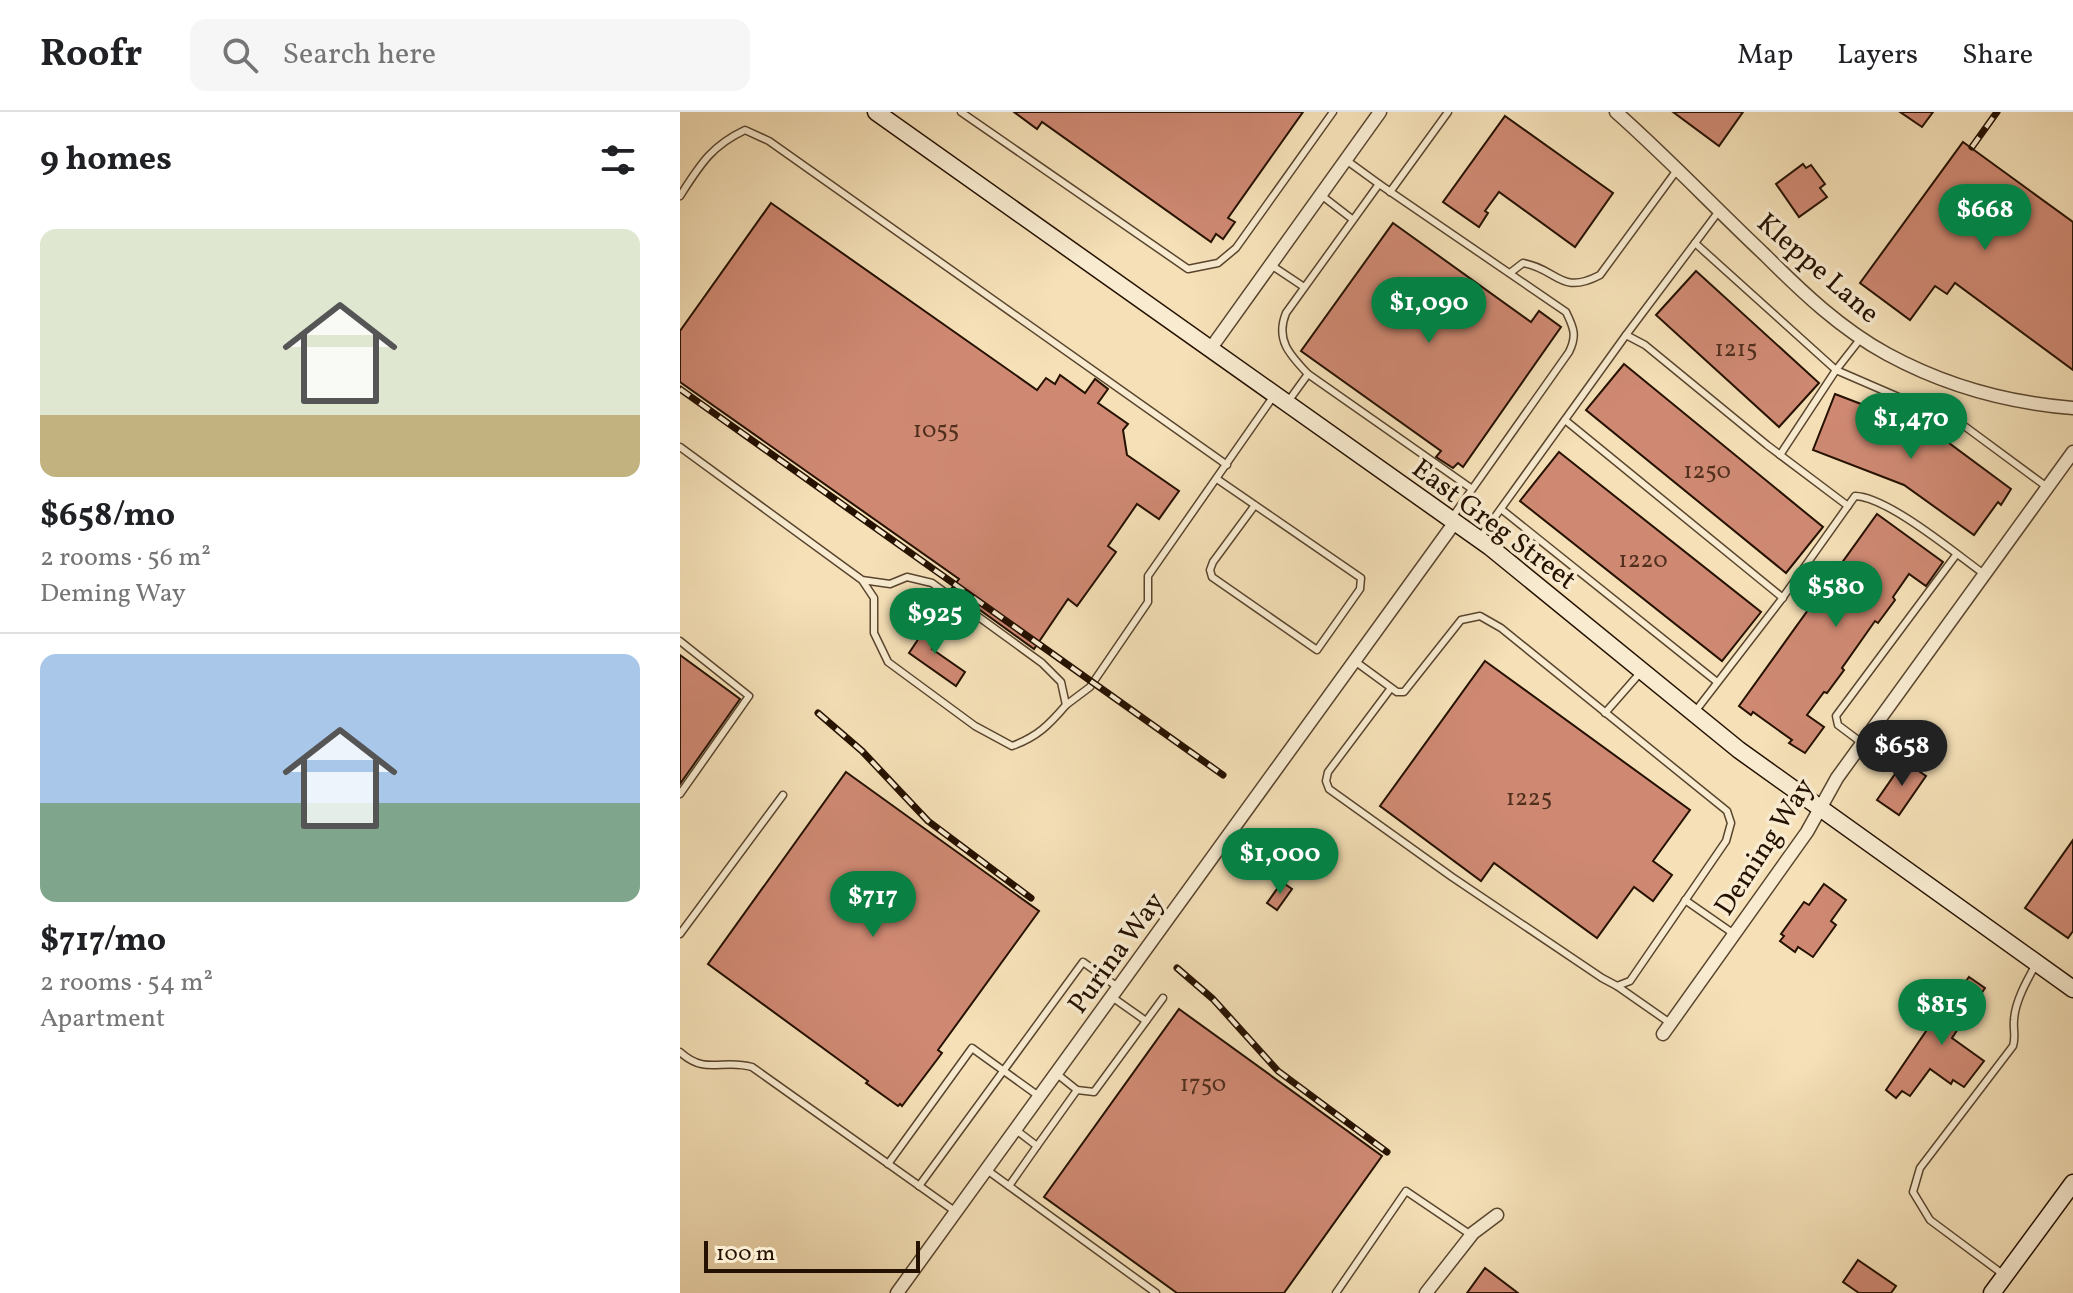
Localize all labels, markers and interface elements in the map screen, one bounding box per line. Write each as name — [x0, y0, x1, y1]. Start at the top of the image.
search box — [190, 19, 750, 91]
text: Roofr — [40, 29, 142, 82]
icon: search — [218, 33, 262, 77]
text: Search here — [282, 34, 436, 76]
text: Map — [1737, 36, 1793, 75]
text: Layers — [1837, 36, 1918, 75]
text: Share — [1962, 36, 2033, 75]
text: 9 homes — [40, 137, 172, 184]
icon: filters — [596, 138, 640, 182]
pin: $668 — [1938, 184, 2032, 252]
text: $668 — [1956, 192, 2014, 228]
street label: Kleppe Lane — [1748, 205, 1887, 333]
pin: $1,090 — [1364, 277, 1494, 345]
icon: home — [268, 281, 412, 425]
text: $1,090 — [1389, 285, 1469, 321]
house number: 1215 — [1714, 333, 1758, 367]
pin: $1,470 — [1846, 393, 1976, 461]
text: $1,470 — [1873, 401, 1949, 437]
house number: 1055 — [913, 414, 959, 448]
street label: East Greg Street — [1403, 450, 1584, 600]
house number: 1250 — [1683, 455, 1731, 489]
text: $658/mo — [40, 493, 175, 540]
text: 2 rooms · 56 m² — [40, 540, 211, 576]
house number: 1220 — [1618, 544, 1668, 578]
pin: $580 — [1789, 561, 1883, 629]
text: $580 — [1807, 569, 1865, 605]
text: Deming Way — [40, 576, 186, 612]
pin: $925 — [888, 588, 982, 656]
text: $925 — [908, 596, 962, 632]
icon: home — [268, 706, 412, 850]
pin: $658 — [1855, 720, 1949, 788]
text: $658 — [1874, 728, 1930, 764]
street label: Deming Way — [1706, 771, 1824, 924]
house number: 1225 — [1506, 782, 1552, 816]
pin: $1,000 — [1215, 828, 1345, 896]
text: $1,000 — [1239, 836, 1321, 872]
pin: $717 — [826, 871, 920, 939]
text: $717 — [848, 879, 898, 915]
street label: Purina Way — [1060, 885, 1175, 1022]
text: $717/mo — [40, 918, 166, 965]
text: 2 rooms · 54 m² — [40, 965, 213, 1001]
pin: $815 — [1895, 979, 1989, 1047]
text: $815 — [1916, 987, 1968, 1023]
text: Apartment — [40, 1001, 165, 1037]
house number: 1750 — [1180, 1068, 1226, 1102]
scale bar — [704, 1237, 920, 1273]
text: 100 m — [716, 1239, 775, 1270]

